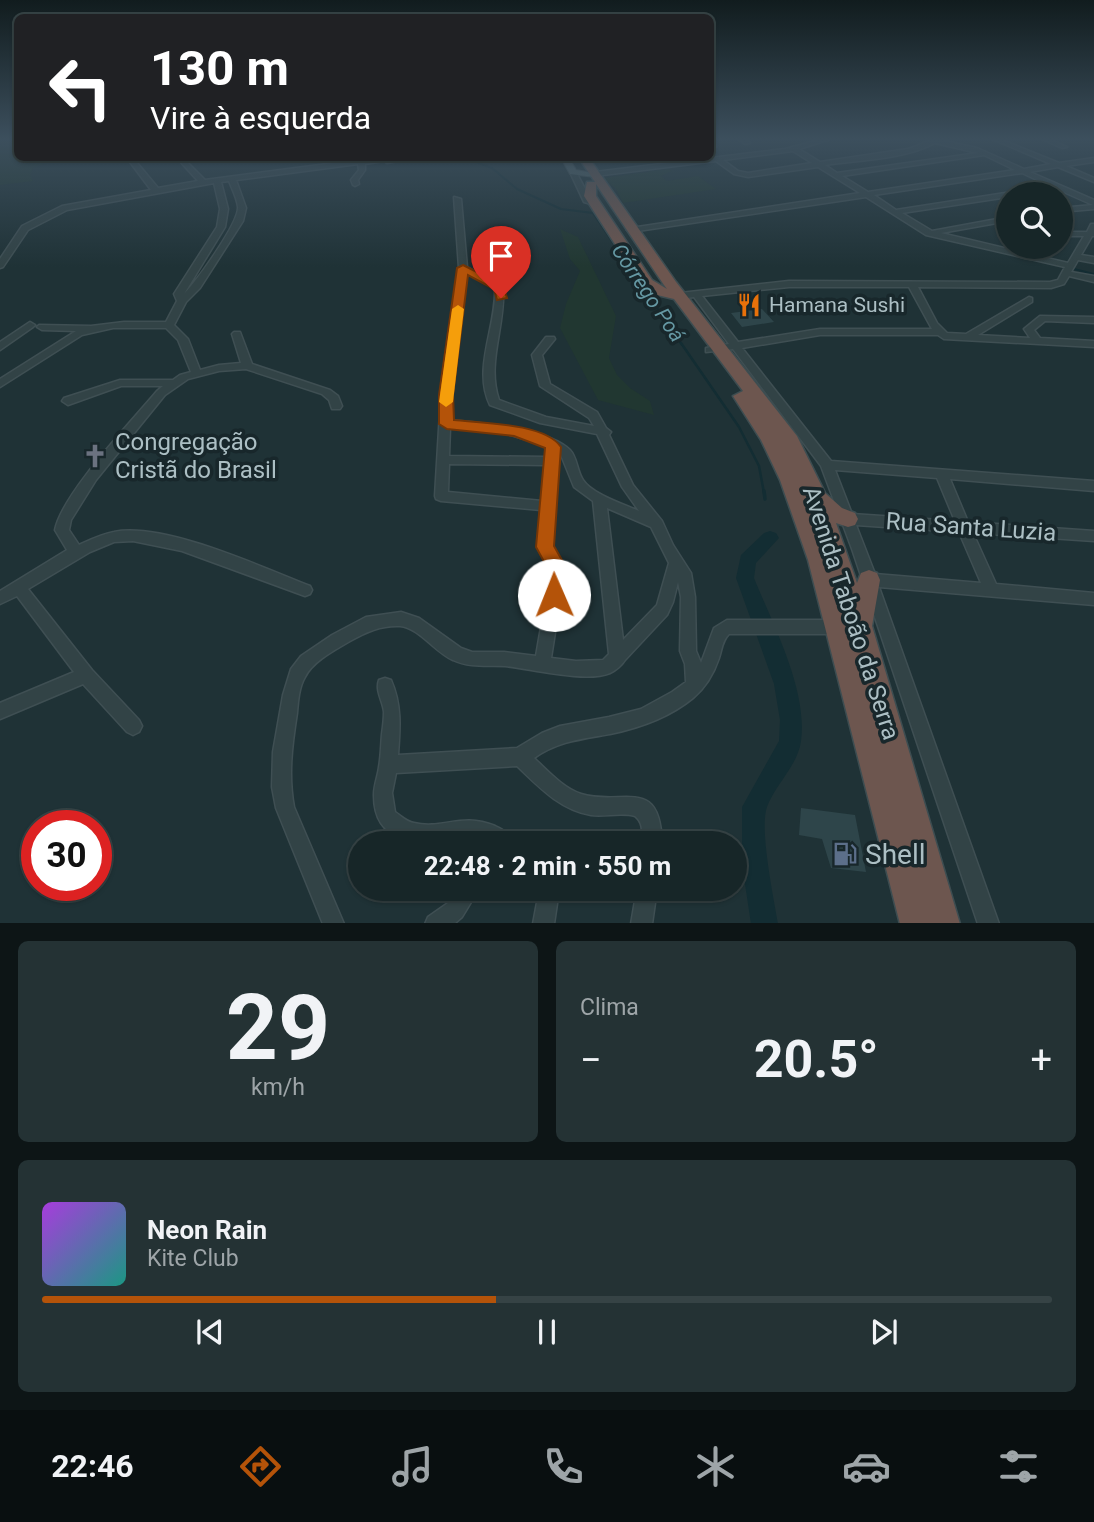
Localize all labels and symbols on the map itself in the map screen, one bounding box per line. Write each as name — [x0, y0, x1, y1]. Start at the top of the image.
pin — [471, 226, 531, 298]
water label: Córrego Poá — [606, 239, 690, 347]
restaurant icon: Hamana Sushi — [735, 291, 763, 319]
place label: Hamana Sushi — [769, 293, 905, 317]
place label: Congregação Cristã do Brasil — [115, 428, 277, 484]
church icon: Congregação Cristã do Brasil — [81, 442, 109, 470]
street label: Avenida Taboão da Serra — [797, 483, 905, 743]
street label: Rua Santa Luzia — [885, 507, 1057, 547]
position arrow — [517, 558, 591, 632]
speed limit sign: 30 — [21, 810, 112, 901]
place label: Shell — [865, 838, 926, 871]
fuel station icon: Shell — [831, 840, 859, 868]

